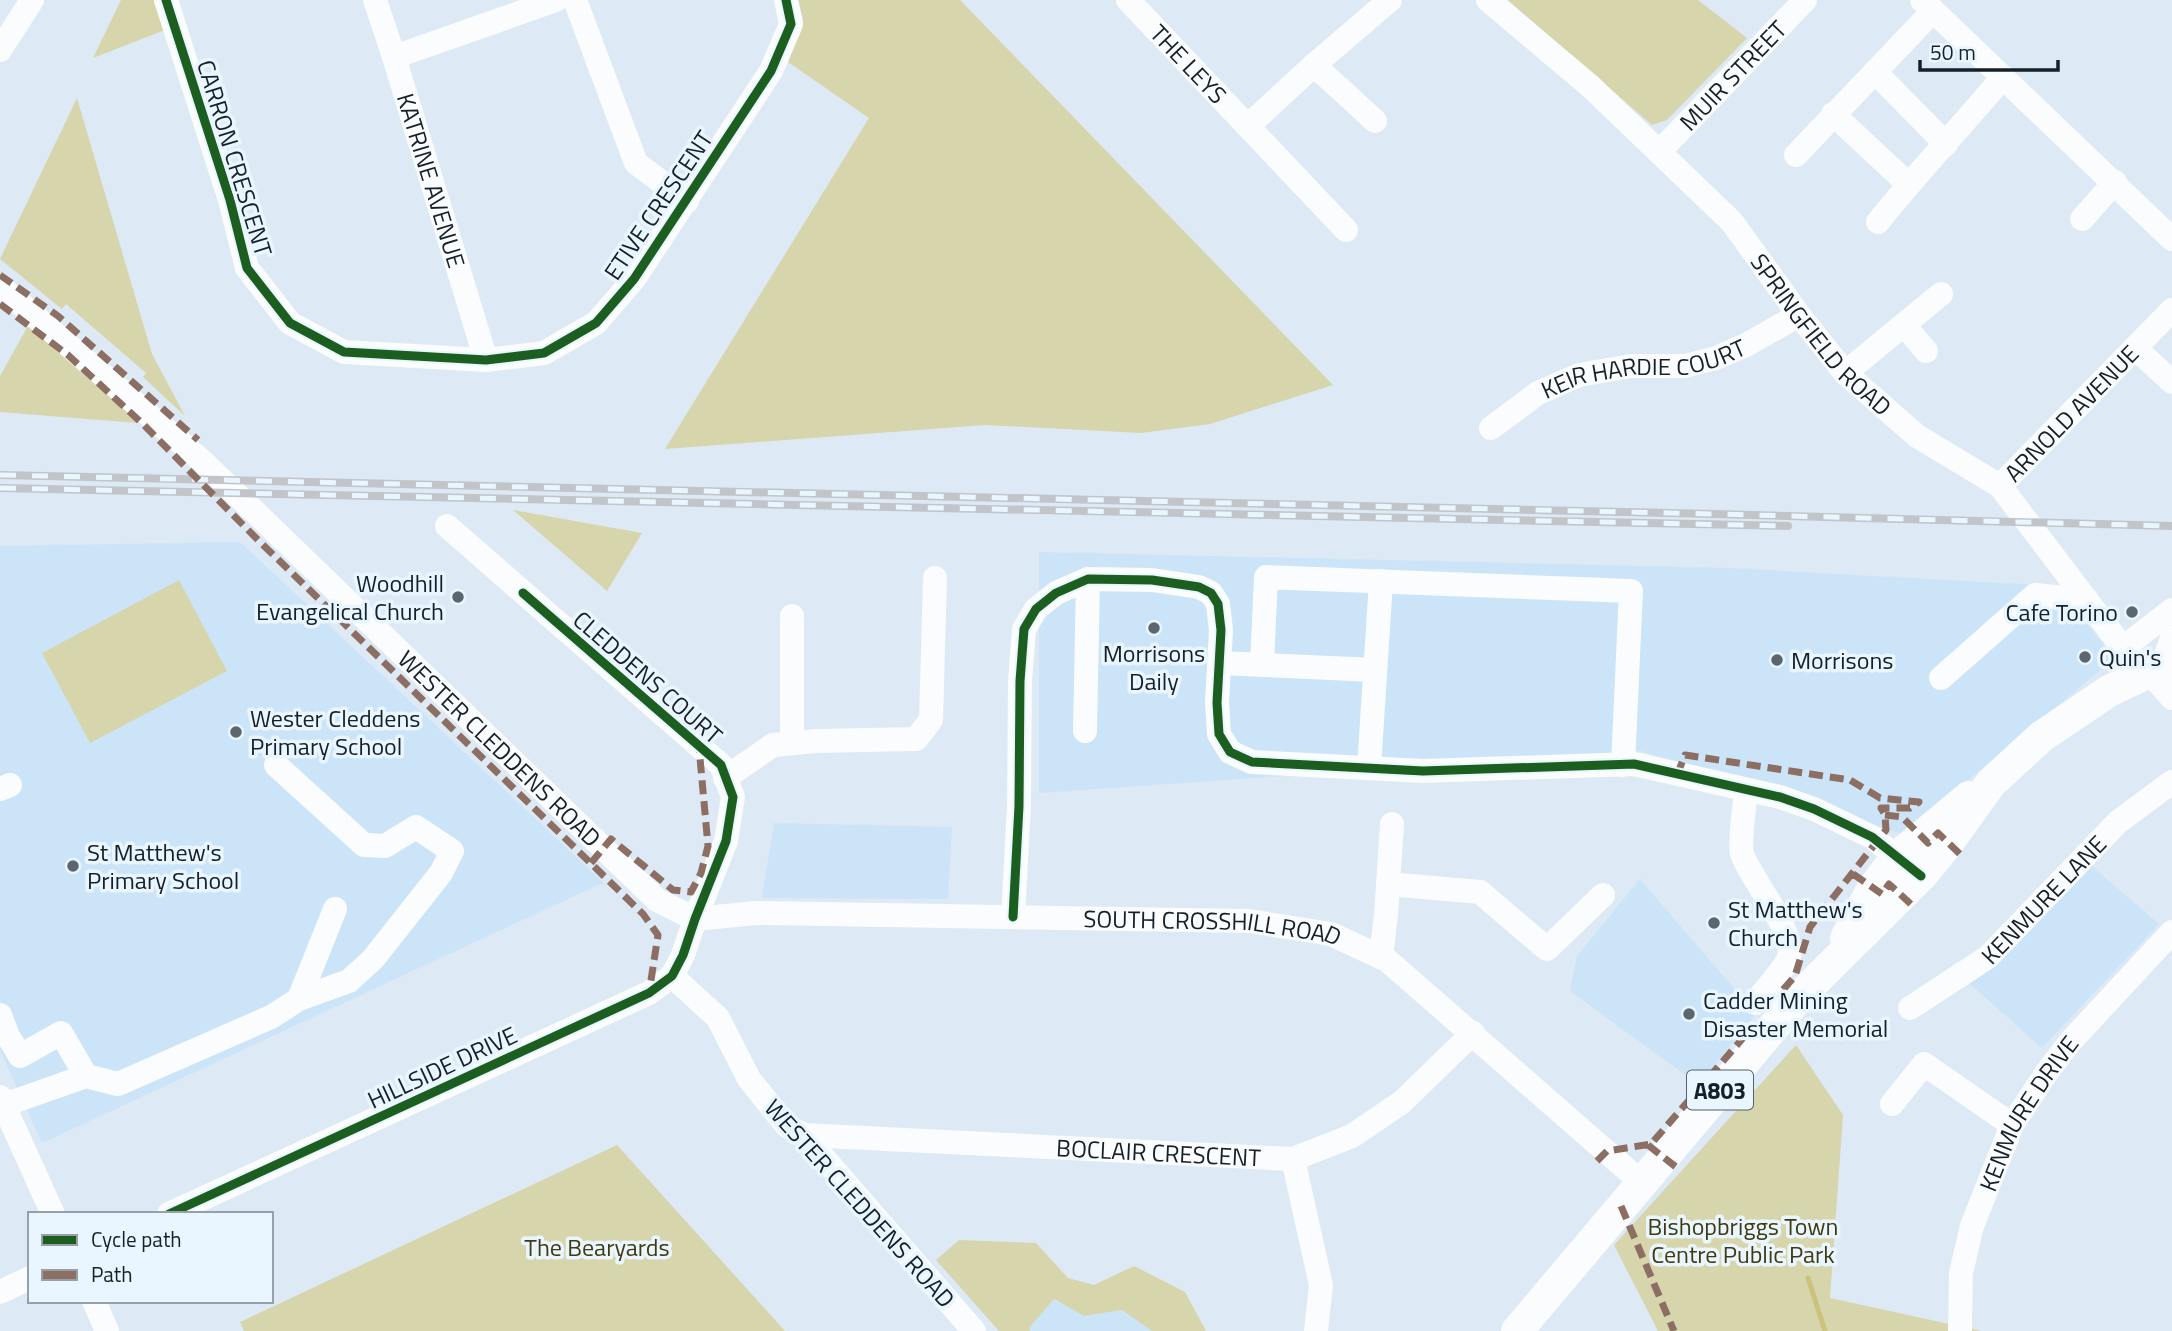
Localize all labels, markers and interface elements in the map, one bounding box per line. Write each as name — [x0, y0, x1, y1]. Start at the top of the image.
street label: MUIR STREET — [1671, 12, 1795, 139]
street label: THE LEYS — [1142, 16, 1235, 112]
scale bar — [1920, 28, 2058, 72]
text: 50 m — [1930, 36, 1976, 68]
street label: CARRON CRESCENT — [188, 55, 282, 261]
street label: KATRINE AVENUE — [388, 89, 475, 272]
street label: ETIVE CRESCENT — [595, 123, 722, 287]
street label: SPRINGFIELD ROAD — [1742, 246, 1900, 424]
street label: KEIR HARDIE COURT — [1535, 329, 1752, 408]
street label: ARNOLD AVENUE — [1996, 336, 2147, 490]
place label: Woodhill Evangelical Church — [256, 565, 444, 629]
marker: Woodhill Evangelical Church — [450, 589, 466, 605]
place label: Cafe Torino — [2006, 594, 2118, 630]
street label: CLEDDENS COURT — [565, 602, 731, 752]
marker: Cafe Torino — [2124, 604, 2140, 620]
marker: Morrisons Daily — [1146, 620, 1162, 636]
place label: Morrisons Daily — [1103, 635, 1205, 699]
place label: Quin's — [2099, 639, 2161, 675]
street label: WESTER CLEDDENS ROAD — [390, 641, 609, 855]
place label: Morrisons — [1791, 642, 1893, 678]
marker: Quin's — [2077, 649, 2093, 665]
marker: Morrisons — [1769, 652, 1785, 668]
place label: Wester Cleddens Primary School — [250, 700, 420, 764]
marker: Wester Cleddens Primary School — [228, 724, 244, 740]
street label: KENMURE LANE — [1972, 827, 2114, 972]
place label: St Matthew's Primary School — [87, 834, 239, 898]
marker: St Matthew's Primary School — [65, 858, 81, 874]
place label: St Matthew's Church — [1728, 891, 1863, 955]
street label: SOUTH CROSSHILL ROAD — [1083, 900, 1348, 955]
marker: St Matthew's Church — [1706, 915, 1722, 931]
place label: Cadder Mining Disaster Memorial — [1703, 982, 1888, 1046]
marker: Cadder Mining Disaster Memorial — [1681, 1006, 1697, 1022]
street label: HILLSIDE DRIVE — [361, 1017, 523, 1117]
street label: KENMURE DRIVE — [1970, 1027, 2087, 1196]
road number: A803 — [1687, 1070, 1753, 1110]
street label: WESTER CLEDDENS ROAD — [756, 1091, 964, 1315]
street label: BOCLAIR CRESCENT — [1055, 1129, 1262, 1175]
park label: Bishopbriggs Town Centre Public Park — [1648, 1208, 1838, 1272]
legend — [28, 1212, 273, 1303]
text: Cycle path — [91, 1223, 182, 1255]
park label: The Bearyards — [524, 1229, 670, 1265]
text: Path — [91, 1258, 133, 1290]

